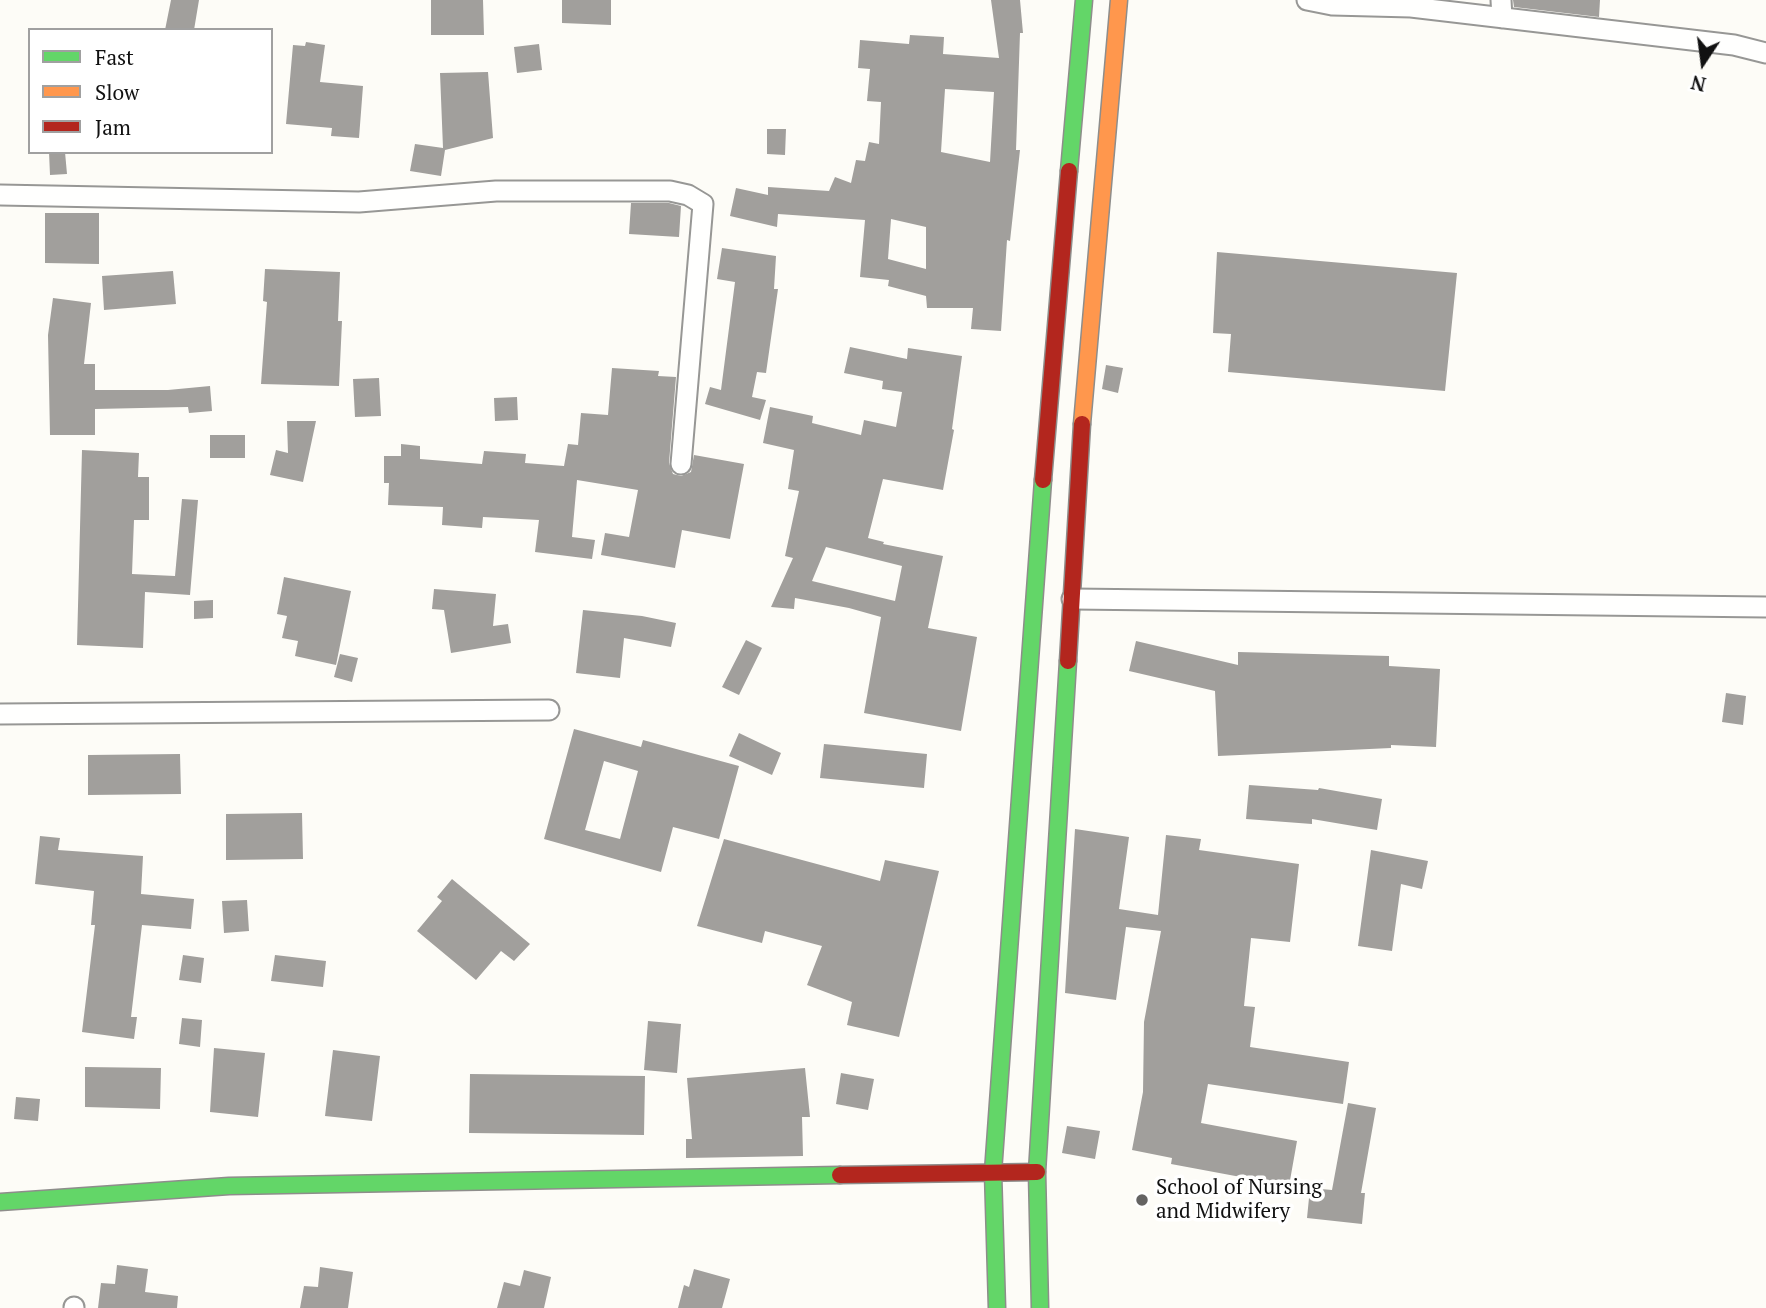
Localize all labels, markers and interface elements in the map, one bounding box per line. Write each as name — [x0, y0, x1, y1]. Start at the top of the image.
legend — [28, 28, 273, 154]
north arrow — [1668, 28, 1738, 98]
text: Fast — [95, 43, 134, 71]
text: N — [1688, 70, 1708, 98]
text: Slow — [95, 78, 139, 106]
text: Jam — [95, 113, 131, 141]
place label: School of Nursing and Midwifery — [1156, 1175, 1322, 1225]
marker: School of Nursing and Midwifery — [1134, 1192, 1150, 1208]

